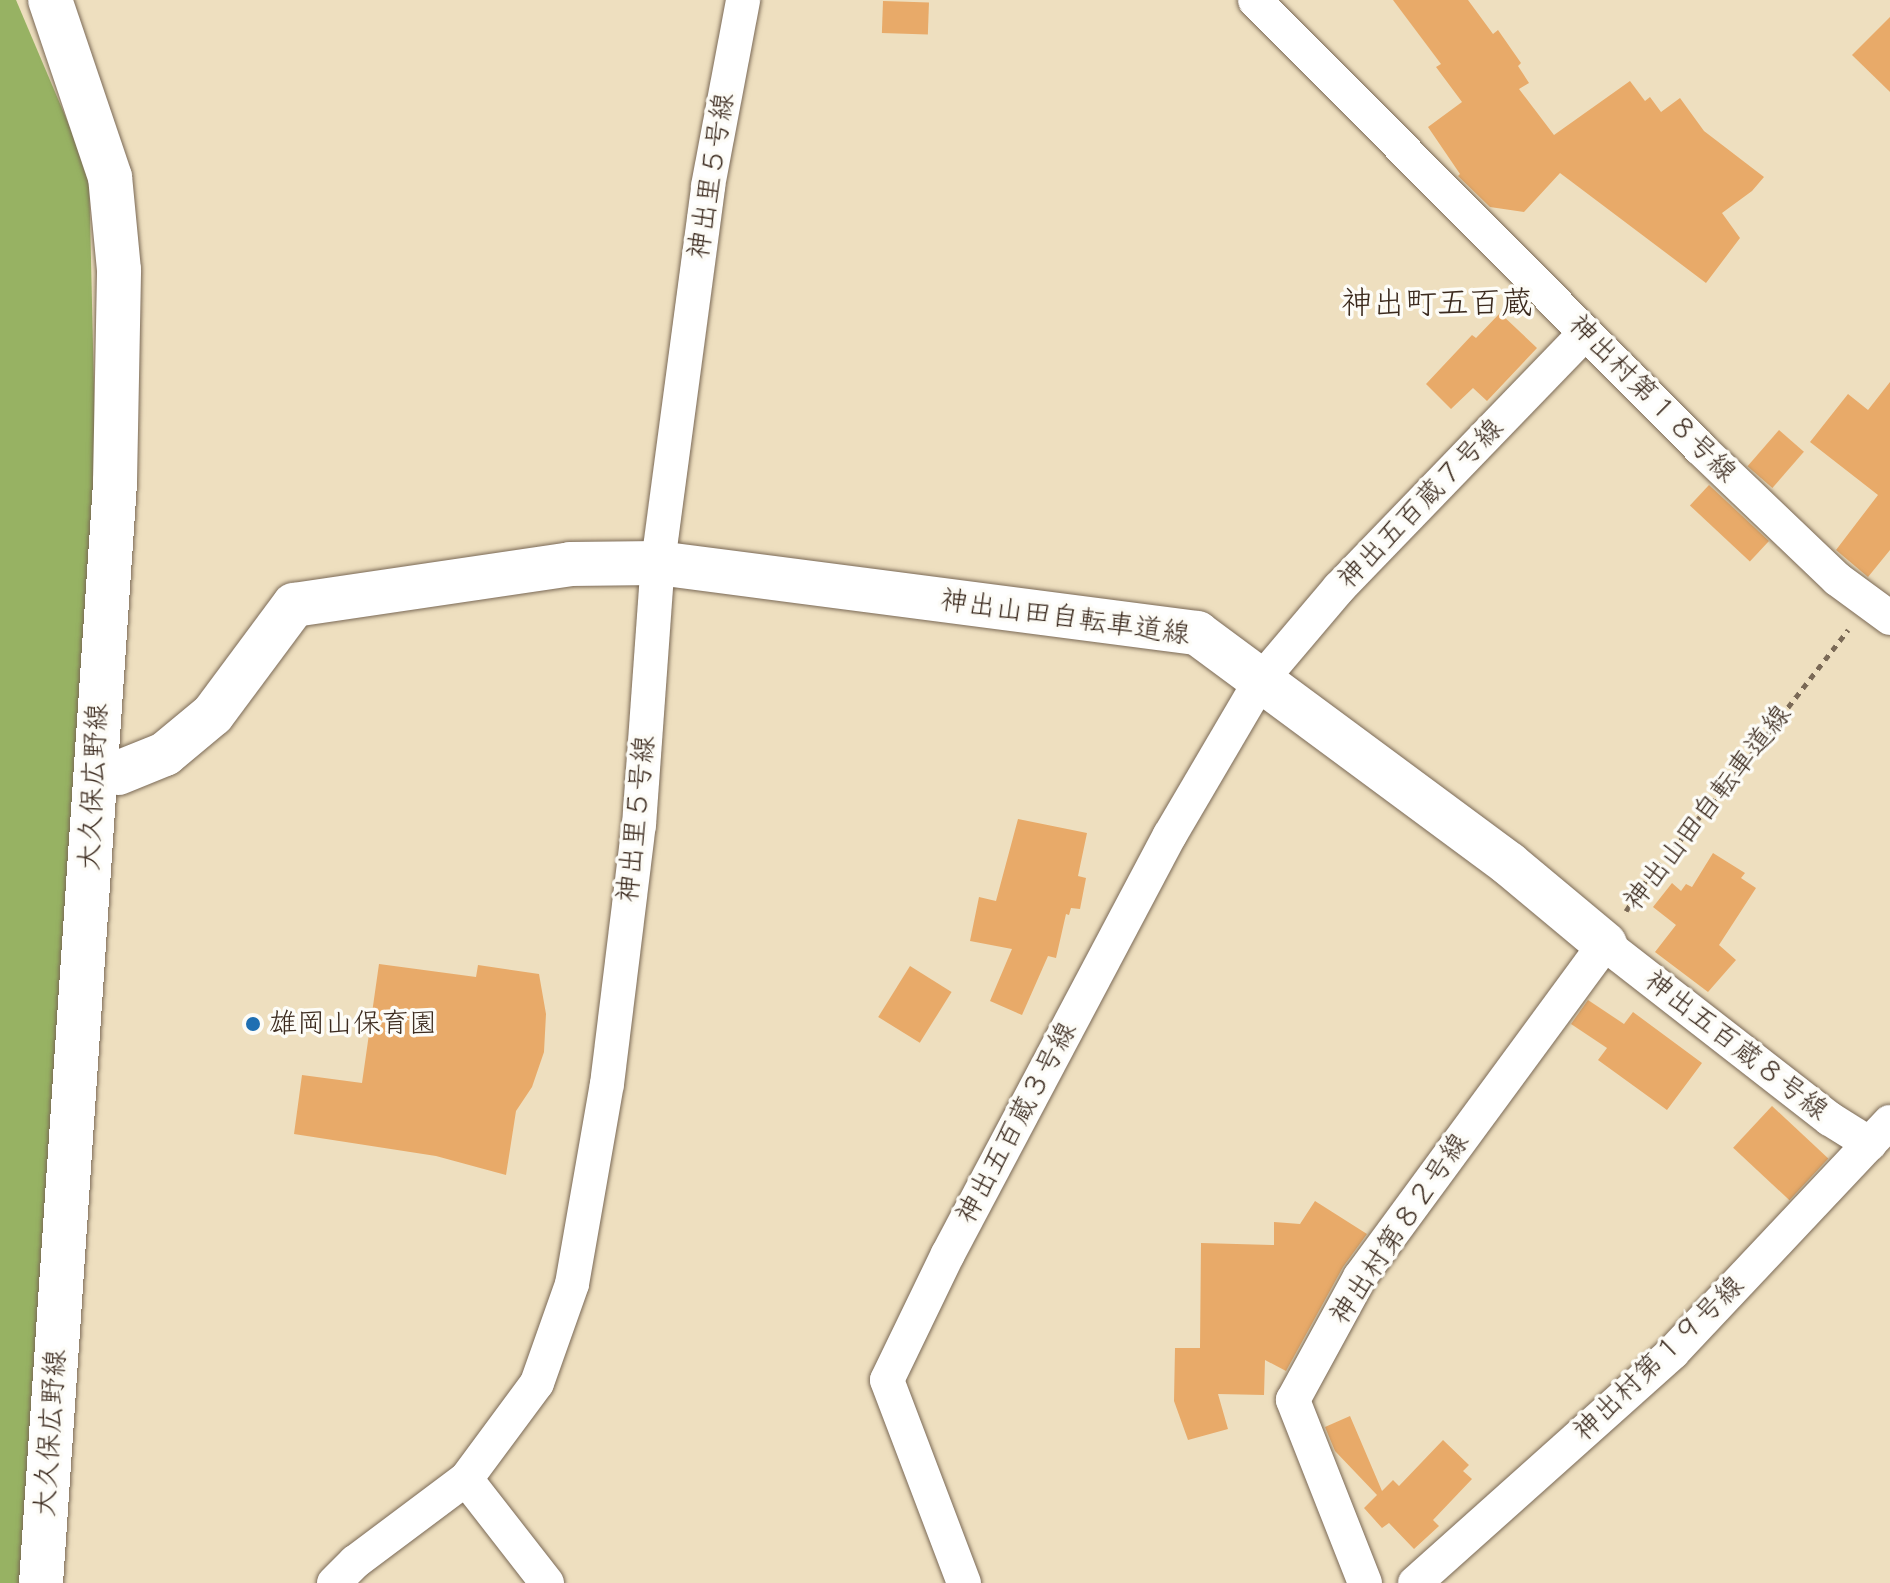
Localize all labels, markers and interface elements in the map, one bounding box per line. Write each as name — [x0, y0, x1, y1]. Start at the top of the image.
street label: 神出里５号線 — [682, 90, 742, 262]
district label: 神出町五百蔵 — [1341, 285, 1533, 323]
street label: 神出村第１８号線 — [1561, 308, 1743, 490]
street label: 神出五百蔵７号線 — [1331, 412, 1511, 596]
street label: 神出山田自転車道線 — [938, 584, 1192, 652]
street label: 神出山田自転車道線 — [1617, 698, 1799, 918]
street label: 大久保広野線 — [73, 702, 115, 872]
street label: 神出里５号線 — [612, 734, 662, 904]
street label: 神出五百蔵８号線 — [1637, 964, 1835, 1128]
place label: 雄岡山保育園 — [269, 1007, 437, 1041]
marker: 雄岡山保育園 — [244, 1015, 262, 1033]
street label: 神出五百蔵３号線 — [950, 1016, 1084, 1230]
street label: 神出村第８２号線 — [1323, 1127, 1477, 1331]
street label: 神出村第１９号線 — [1567, 1269, 1751, 1449]
street label: 大久保広野線 — [28, 1348, 74, 1518]

